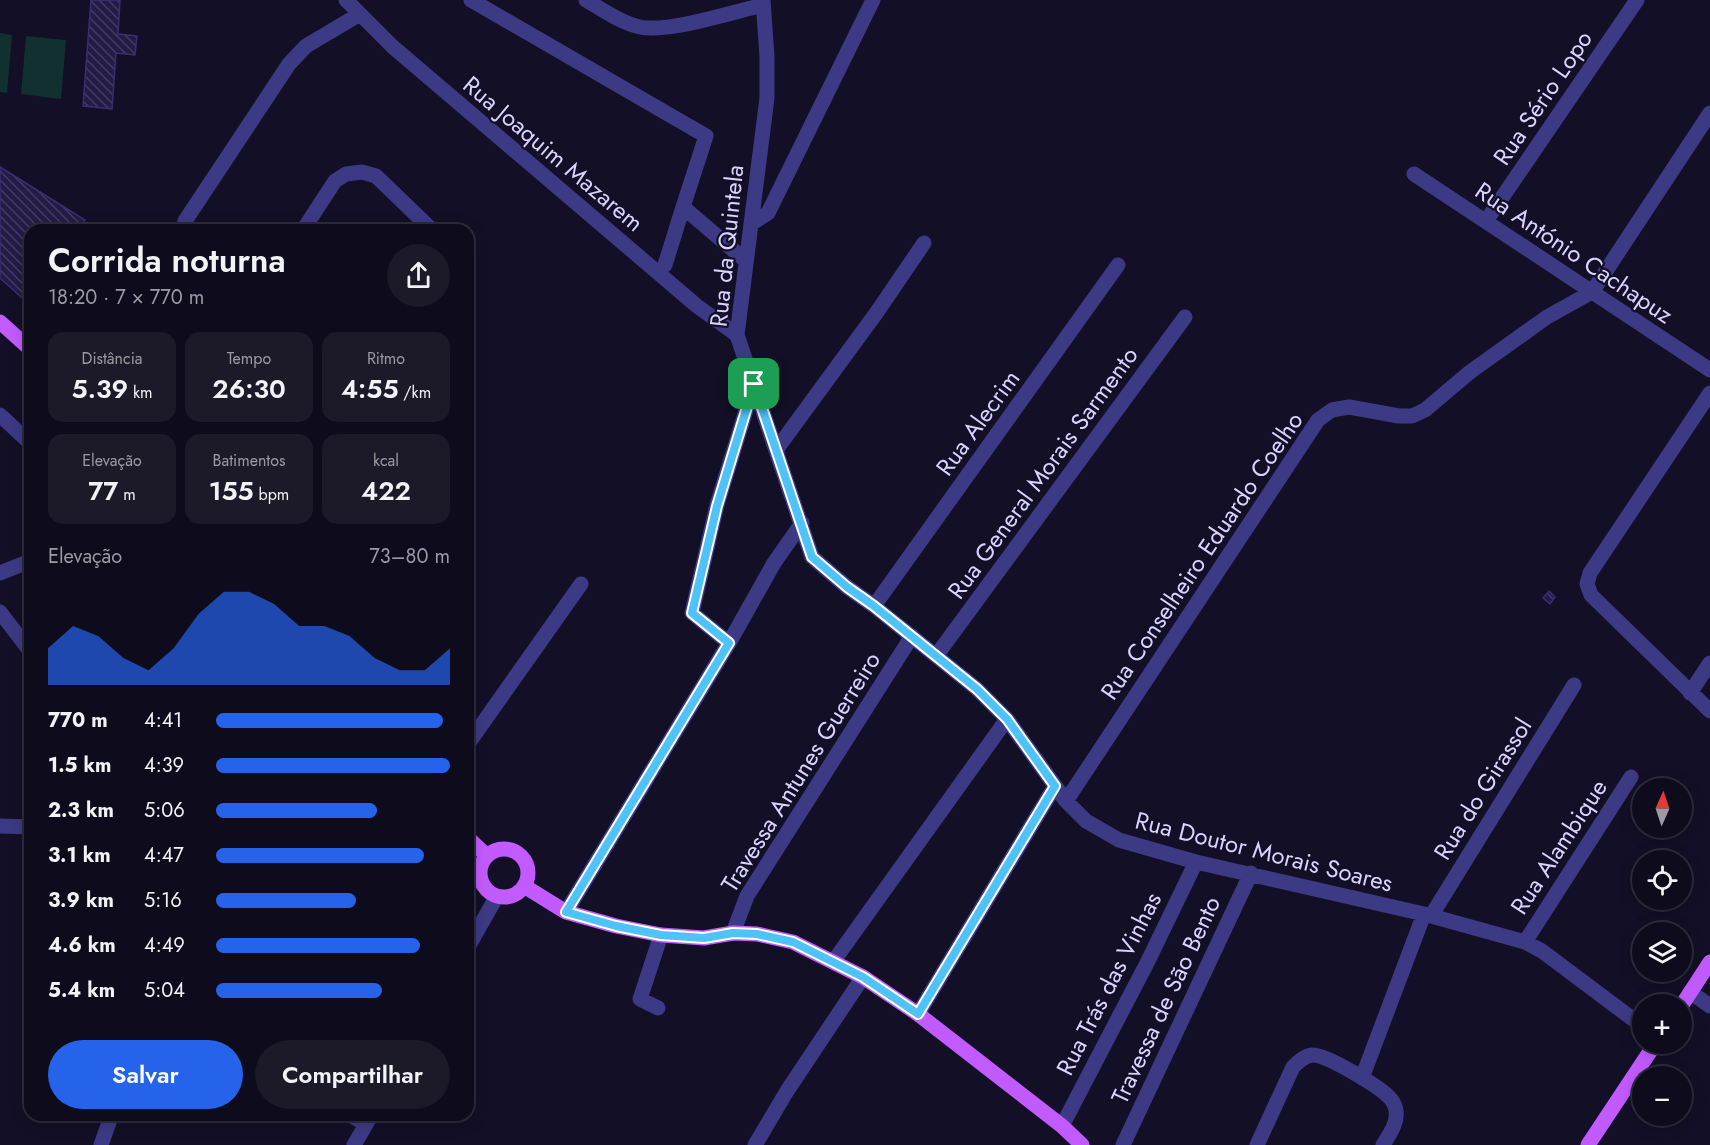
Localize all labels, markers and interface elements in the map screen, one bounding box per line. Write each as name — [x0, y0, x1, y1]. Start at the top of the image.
street label: Rua Sério Lopo — [1485, 23, 1601, 172]
street label: Rua Joaquim Mazarem — [455, 68, 651, 240]
street label: Rua da Quintela — [701, 163, 752, 329]
street label: Rua António Cachapuz — [1468, 173, 1680, 332]
text: Corrida noturna — [48, 237, 286, 284]
button: share — [387, 244, 450, 307]
text: 18:20 · 7 × 770 m — [48, 283, 204, 312]
street label: Rua General Morais Sarmento — [939, 339, 1146, 606]
text: Distância — [82, 347, 143, 370]
text: Tempo — [227, 347, 271, 370]
text: Ritmo — [367, 347, 405, 370]
pin — [728, 358, 779, 409]
street label: Rua Alecrim — [927, 363, 1028, 483]
icon: arrive — [737, 367, 770, 400]
text: 5.39 — [72, 370, 128, 408]
text: 26:30 — [212, 370, 286, 408]
text: 4:55 — [341, 370, 399, 408]
text: km — [128, 381, 152, 404]
text: /km — [399, 381, 431, 404]
street label: Rua Conselheiro Eduardo Coelho — [1092, 405, 1311, 707]
text: Elevação — [82, 449, 142, 472]
text: Batimentos — [213, 449, 285, 472]
text: kcal — [373, 449, 399, 472]
text: 77 — [88, 472, 118, 510]
text: 155 — [209, 472, 254, 510]
text: 422 — [361, 472, 411, 510]
text: m — [118, 483, 136, 506]
text: bpm — [254, 483, 289, 506]
text: Elevação — [48, 542, 122, 571]
text: 73–80 m — [369, 542, 450, 571]
street label: Travessa Antunes Guerreiro — [712, 645, 889, 899]
text: 770 m — [48, 706, 108, 735]
text: 4:41 — [144, 706, 182, 735]
street label: Rua do Girassol — [1425, 711, 1540, 866]
text: 1.5 km — [48, 751, 111, 780]
text: 4:39 — [144, 751, 184, 780]
street label: Rua Alambique — [1502, 772, 1615, 921]
north arrow — [1632, 778, 1692, 838]
map controls — [1632, 778, 1692, 1126]
text: 2.3 km — [48, 796, 114, 825]
text: 5:06 — [144, 796, 185, 825]
street label: Rua Doutor Morais Soares — [1132, 803, 1397, 900]
text: 3.1 km — [48, 841, 111, 870]
text: 4:47 — [144, 841, 184, 870]
button: locate — [1632, 850, 1692, 910]
text: 3.9 km — [48, 886, 114, 915]
text: 5:16 — [144, 886, 182, 915]
street label: Rua Trás das Vinhas — [1047, 886, 1170, 1081]
street label: Travessa de São Bento — [1102, 890, 1229, 1109]
button: layers — [1632, 922, 1692, 982]
text: 4.6 km — [48, 931, 116, 960]
text: 4:49 — [144, 931, 185, 960]
text: 5.4 km — [48, 976, 115, 1005]
text: 5:04 — [144, 976, 185, 1005]
button: + — [1632, 994, 1692, 1054]
button: Salvar — [48, 1040, 243, 1109]
button: Compartilhar — [255, 1040, 450, 1109]
button: − — [1632, 1066, 1692, 1126]

